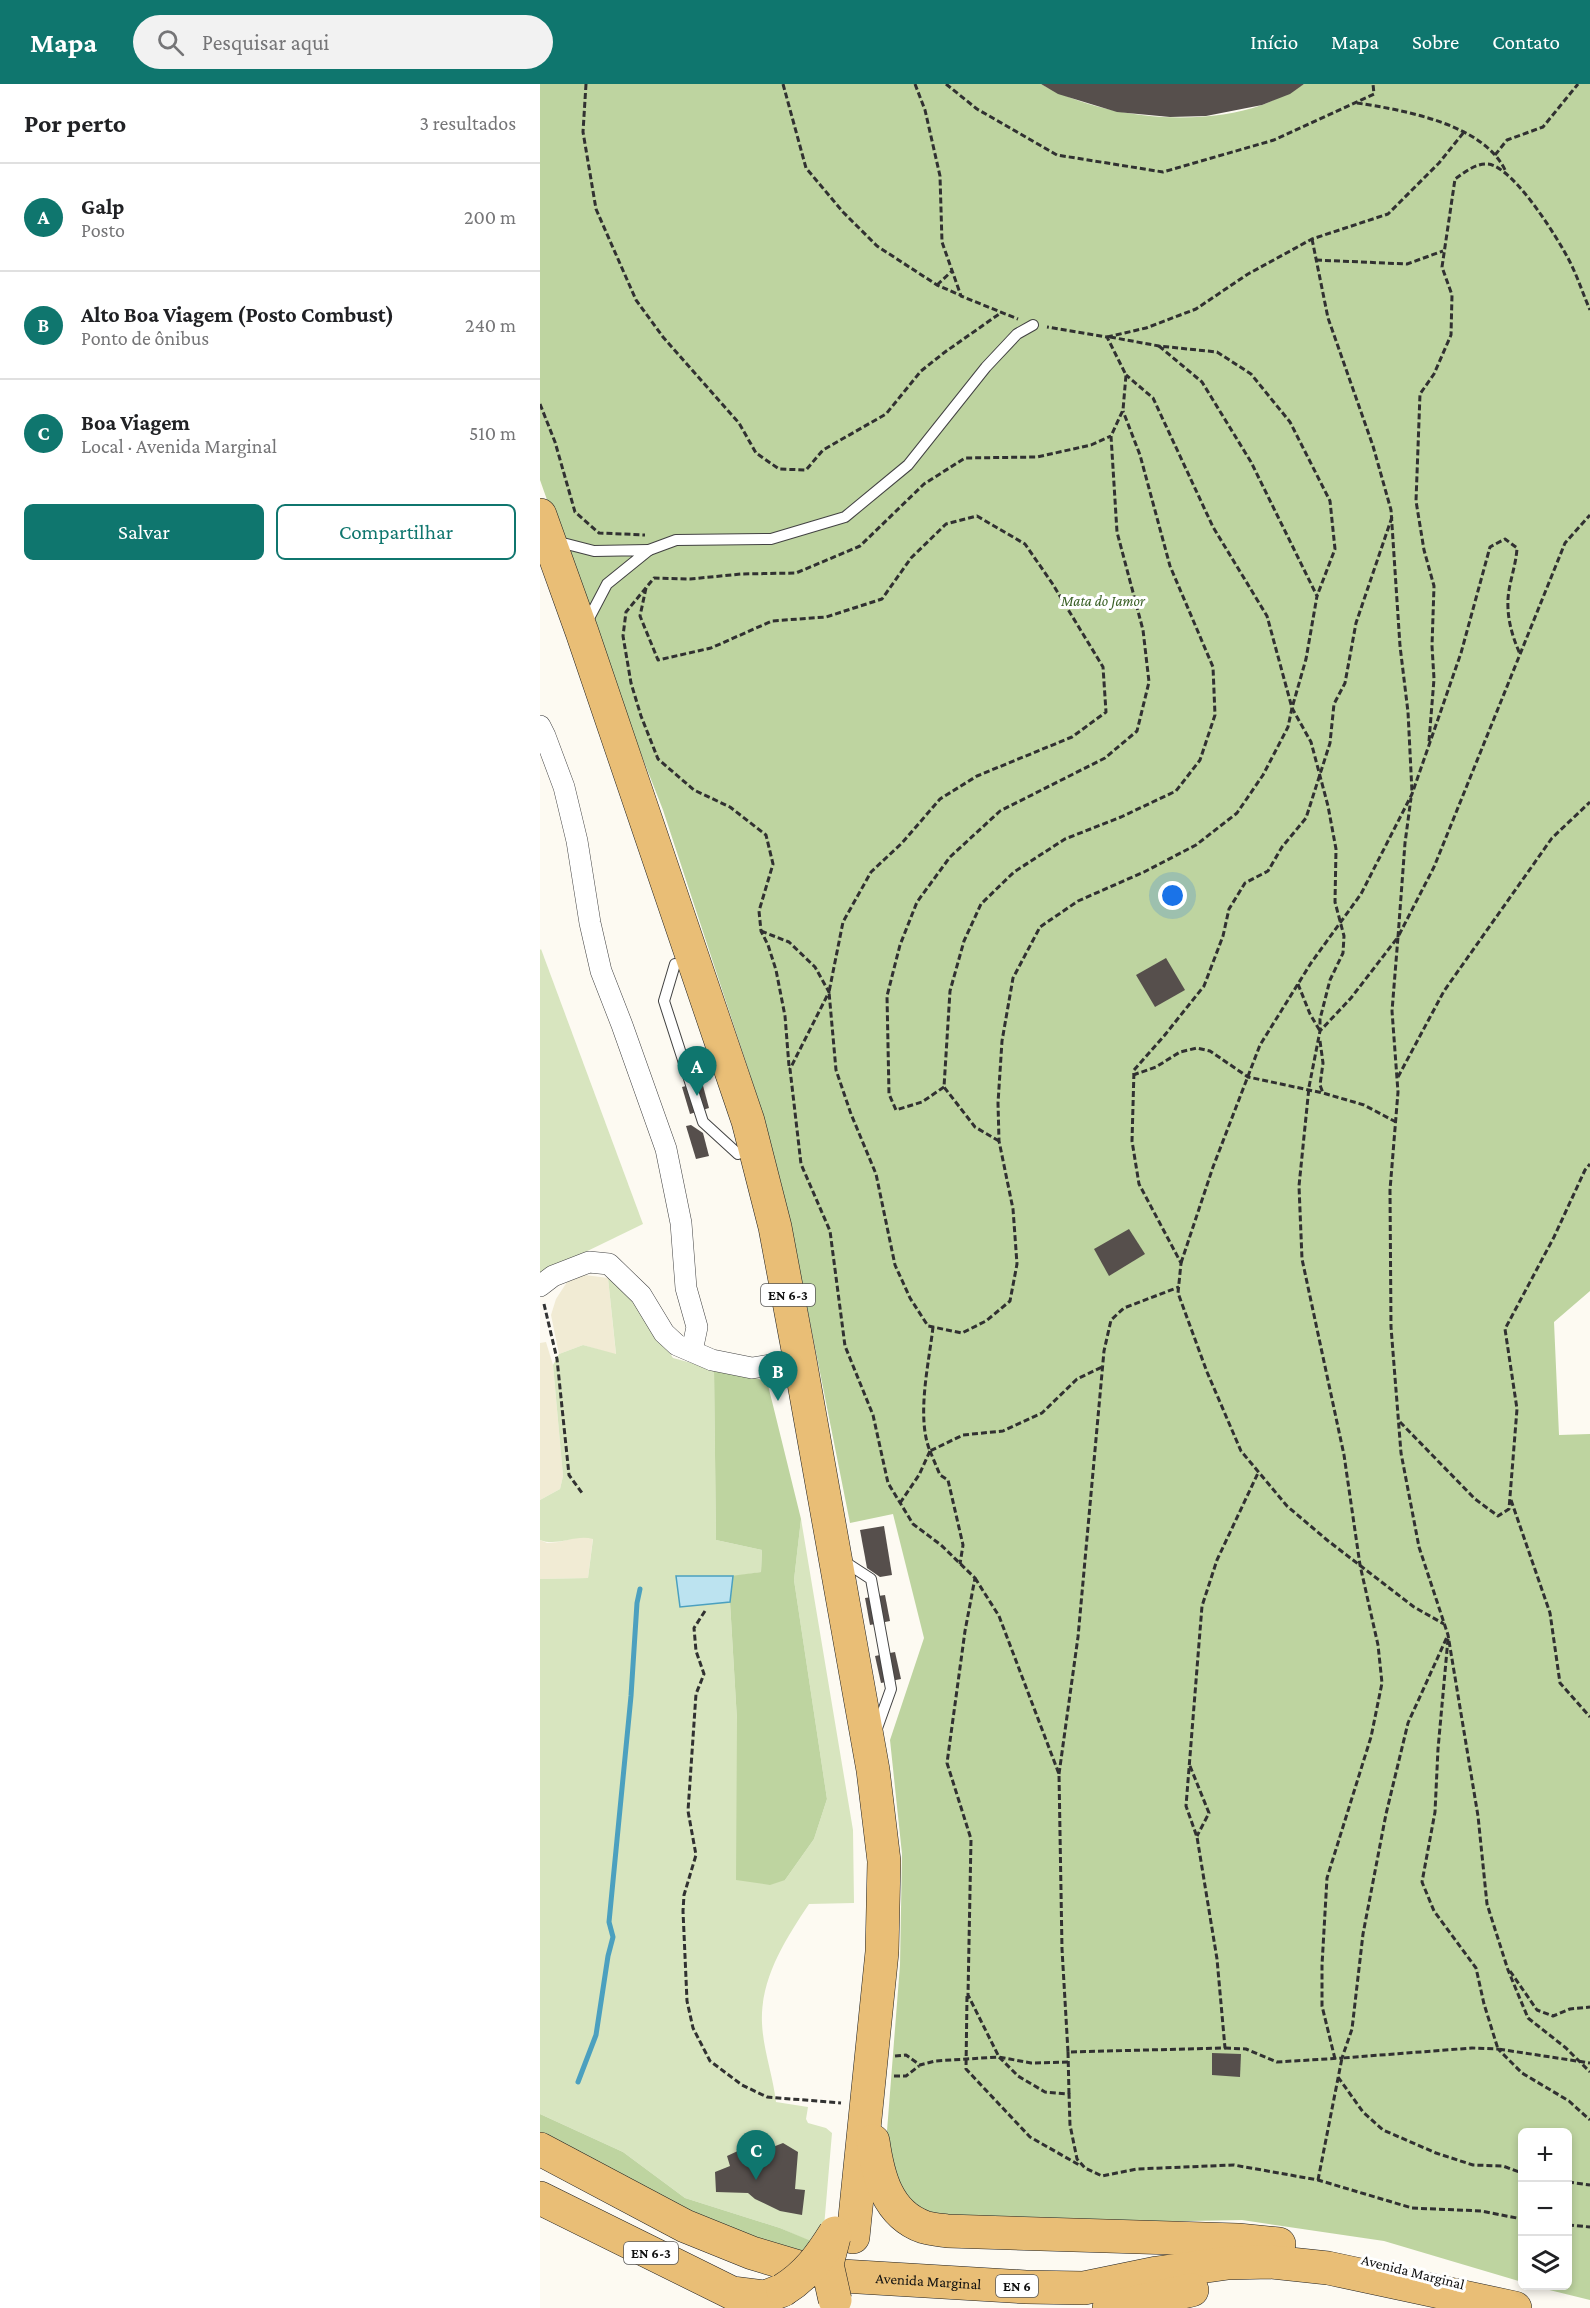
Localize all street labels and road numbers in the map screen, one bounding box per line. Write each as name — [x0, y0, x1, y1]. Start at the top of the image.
road number: EN 6-3 — [761, 1284, 815, 1306]
road number: EN 6-3 — [624, 2242, 678, 2264]
street label: Avenida Marginal — [1359, 2251, 1466, 2294]
street label: Avenida Marginal — [875, 2270, 982, 2292]
road number: EN 6 — [996, 2275, 1038, 2297]

